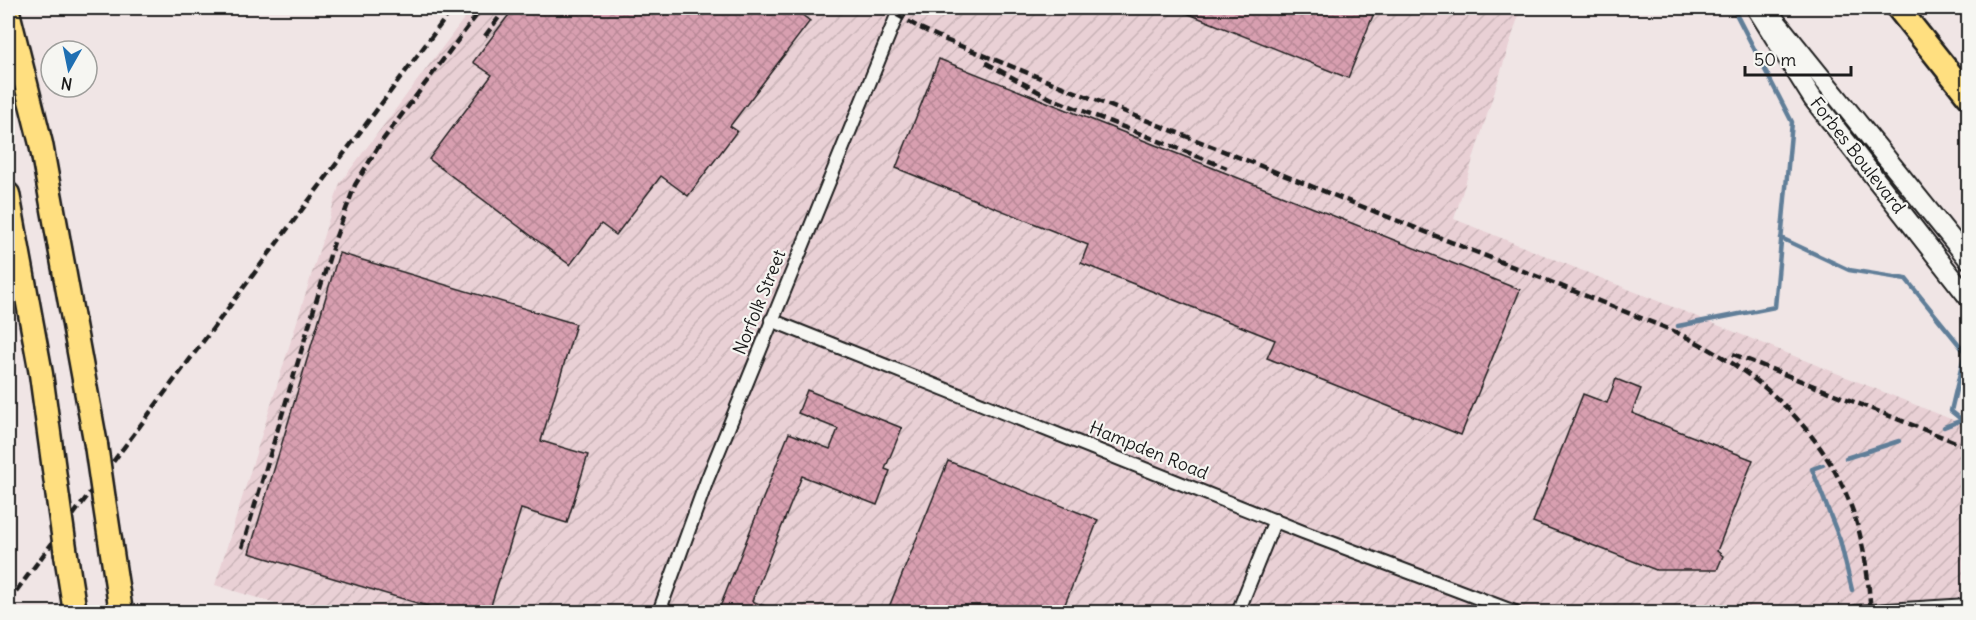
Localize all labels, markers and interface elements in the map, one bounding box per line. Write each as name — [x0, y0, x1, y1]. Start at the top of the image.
north arrow — [39, 39, 99, 99]
scale bar — [1745, 39, 1852, 77]
text: 50 m — [1754, 48, 1796, 71]
text: N — [60, 73, 74, 95]
street label: Forbes Boulevard — [1805, 92, 1911, 218]
street label: Norfolk Street — [728, 246, 790, 358]
street label: Hampden Road — [1086, 416, 1212, 484]

